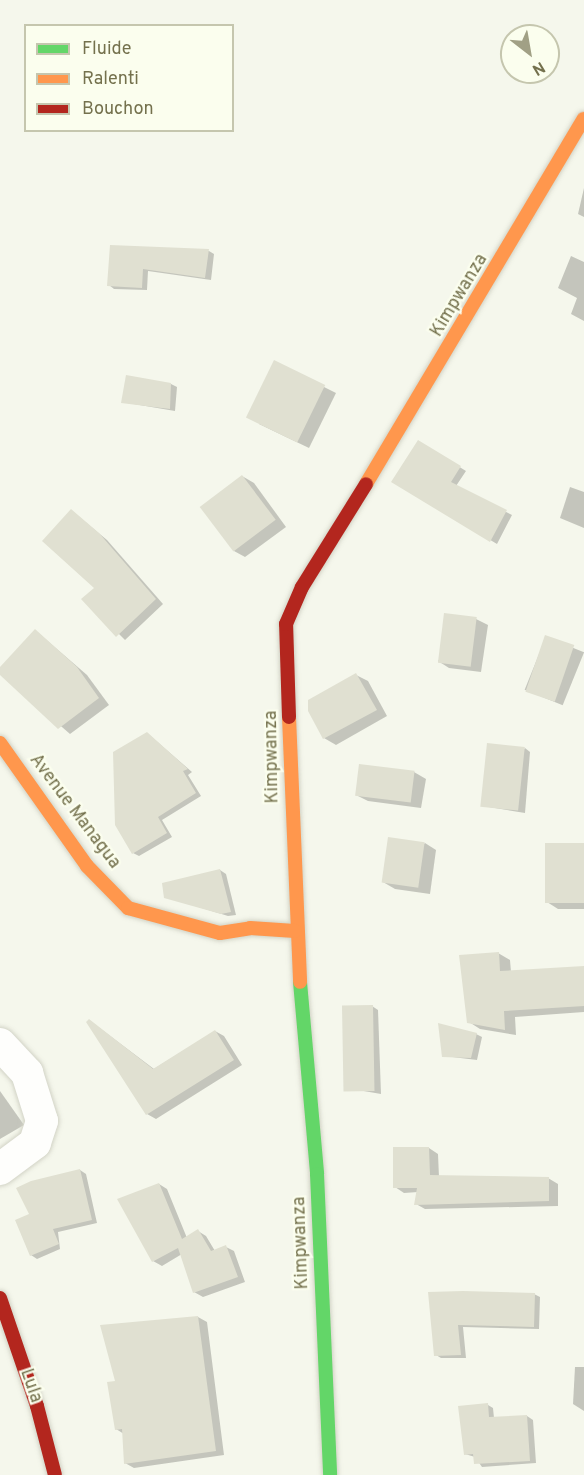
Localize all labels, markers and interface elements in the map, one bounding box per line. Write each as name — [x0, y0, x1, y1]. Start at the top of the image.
legend — [24, 24, 234, 132]
north arrow — [500, 24, 560, 84]
text: Fluide — [82, 38, 131, 61]
text: N — [528, 56, 548, 79]
text: Ralenti — [82, 68, 139, 91]
text: Bouchon — [82, 98, 154, 121]
street label: Kimpwanza — [427, 251, 493, 341]
street label: Kimpwanza — [261, 710, 285, 804]
street label: Avenue Managua — [24, 750, 124, 874]
street label: Kimpwanza — [290, 1196, 314, 1290]
street label: Lula — [14, 1366, 46, 1406]

